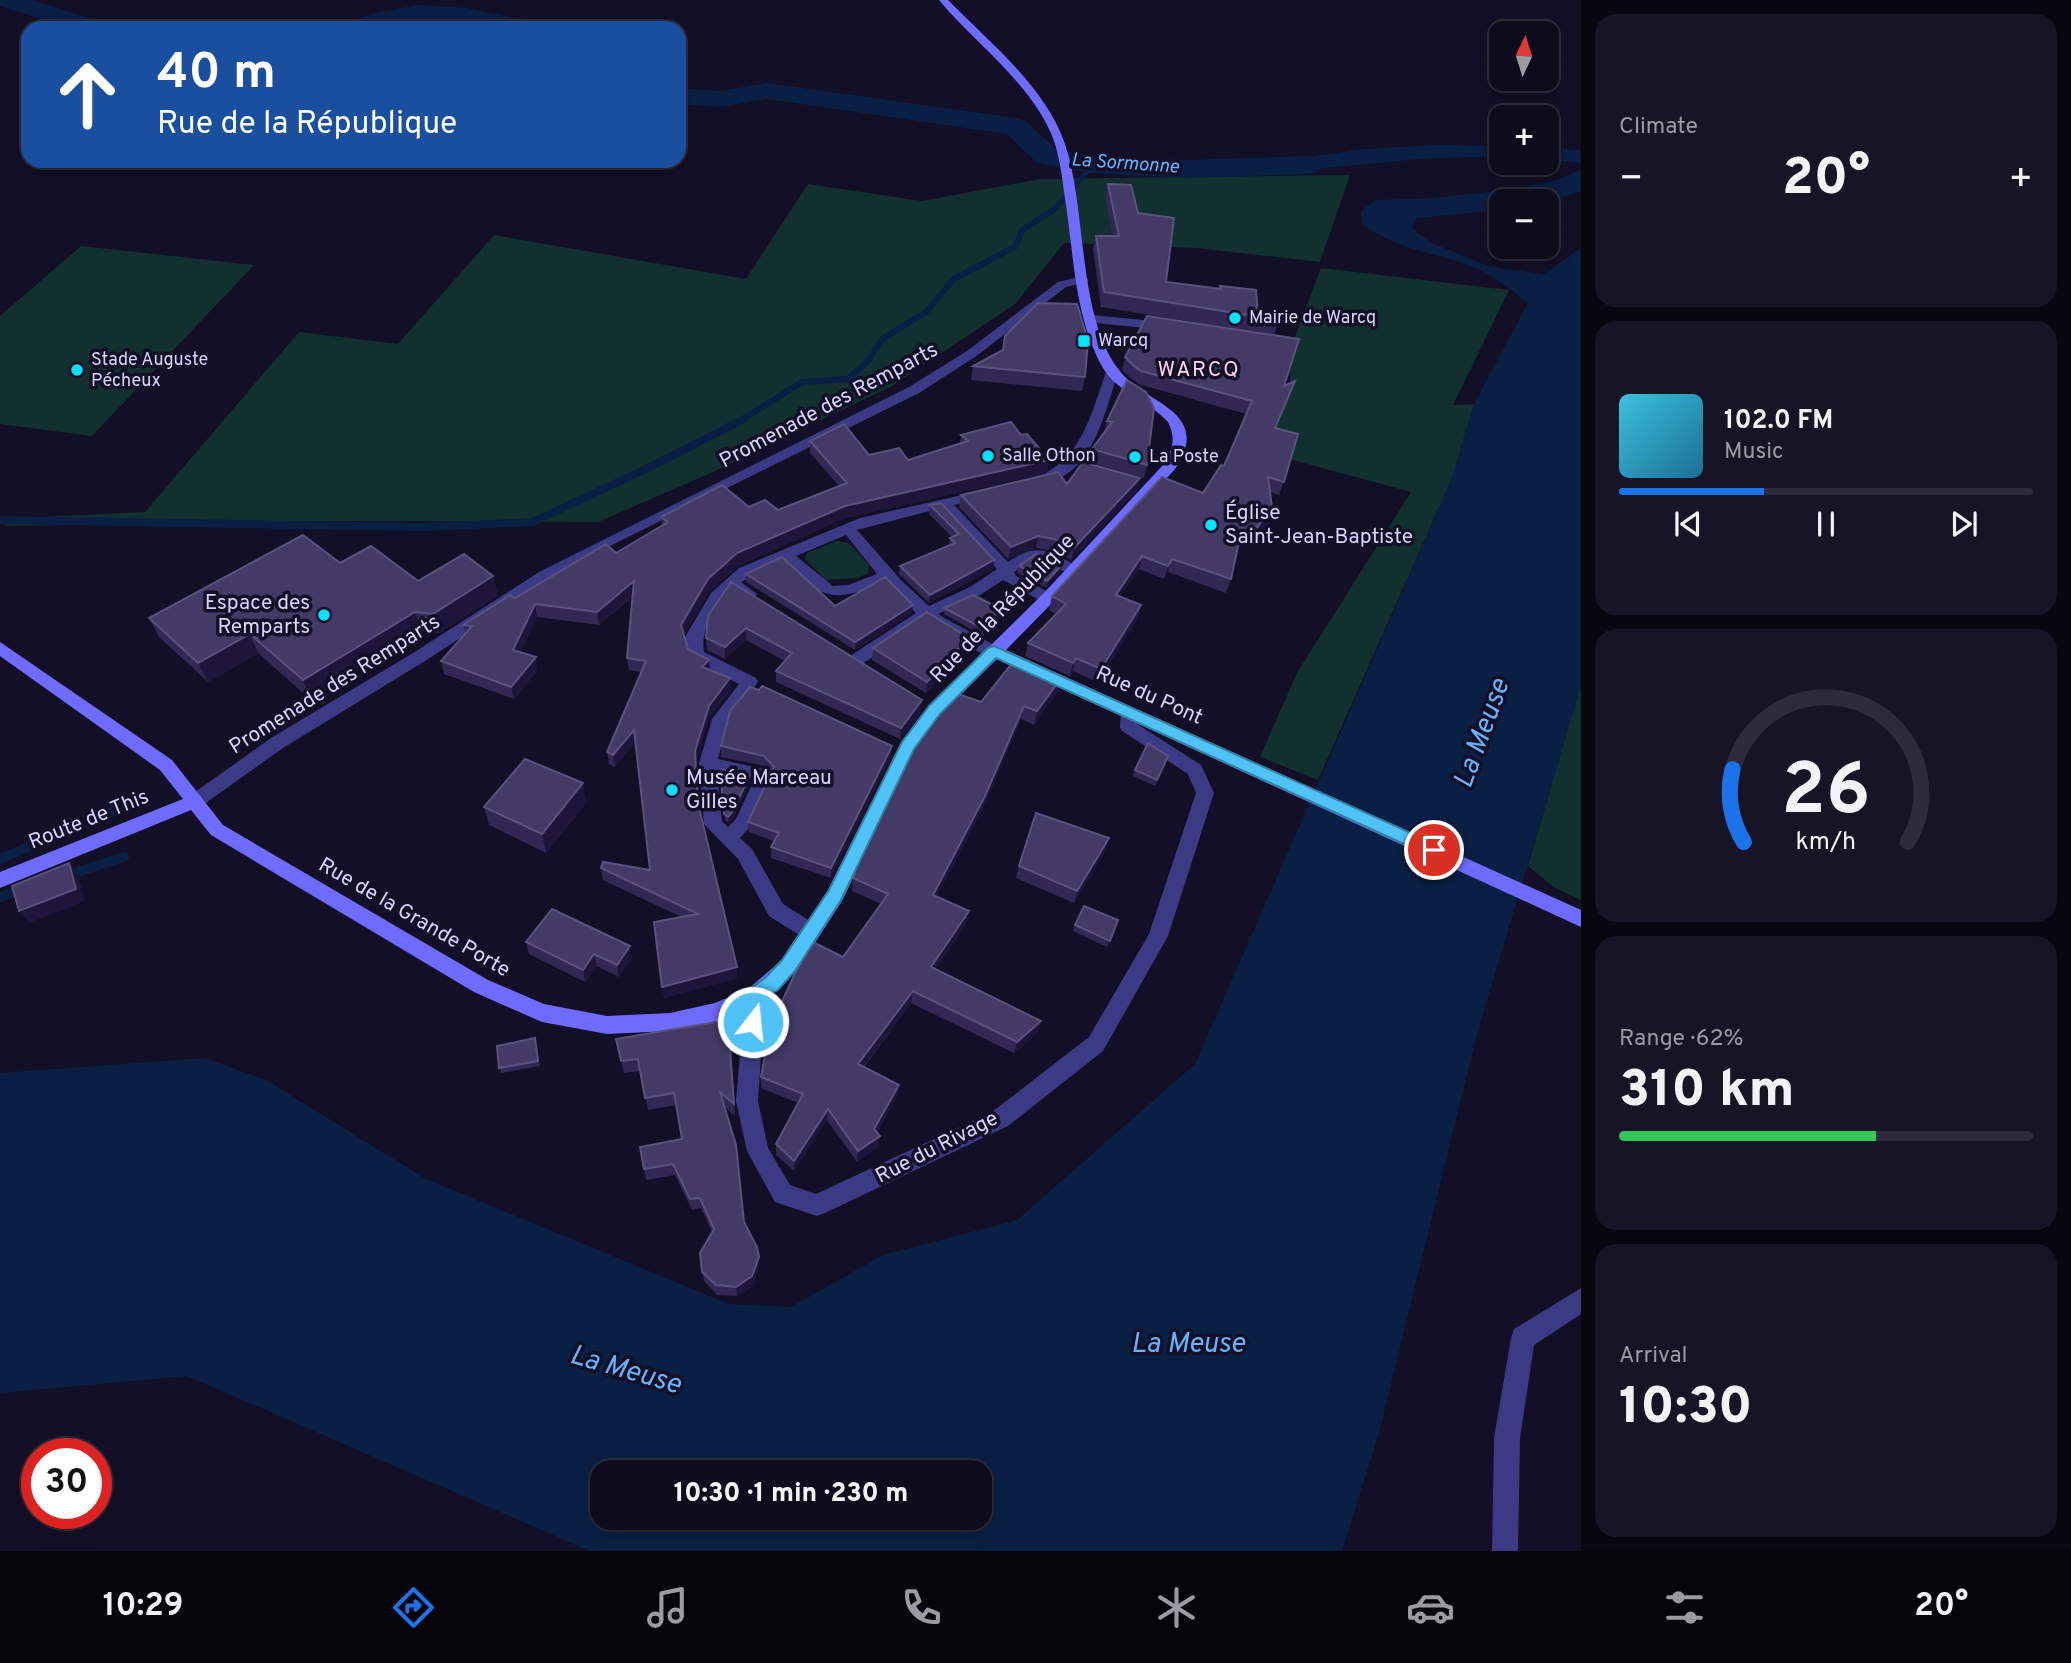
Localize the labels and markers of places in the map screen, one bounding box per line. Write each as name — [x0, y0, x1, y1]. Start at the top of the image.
place label: Mairie de Warcq — [1249, 307, 1376, 330]
marker: Mairie de Warcq — [1227, 310, 1243, 326]
place label: Warcq — [1098, 330, 1148, 353]
marker: Warcq — [1076, 333, 1092, 349]
place label: Stade Auguste Pécheux — [91, 349, 208, 393]
marker: Stade Auguste Pécheux — [69, 362, 85, 378]
place label: Salle Othon — [1002, 445, 1096, 468]
place label: La Poste — [1149, 446, 1219, 469]
marker: Salle Othon — [980, 448, 996, 464]
marker: La Poste — [1127, 449, 1143, 465]
place label: Église Saint-Jean-Baptiste — [1225, 499, 1413, 551]
marker: Église Saint-Jean-Baptiste — [1203, 517, 1219, 533]
place label: Espace des Remparts — [205, 590, 310, 641]
marker: Espace des Remparts — [316, 607, 332, 623]
place label: Musée Marceau Gilles — [686, 765, 832, 816]
marker: Musée Marceau Gilles — [664, 782, 680, 798]
pin — [1404, 820, 1464, 880]

